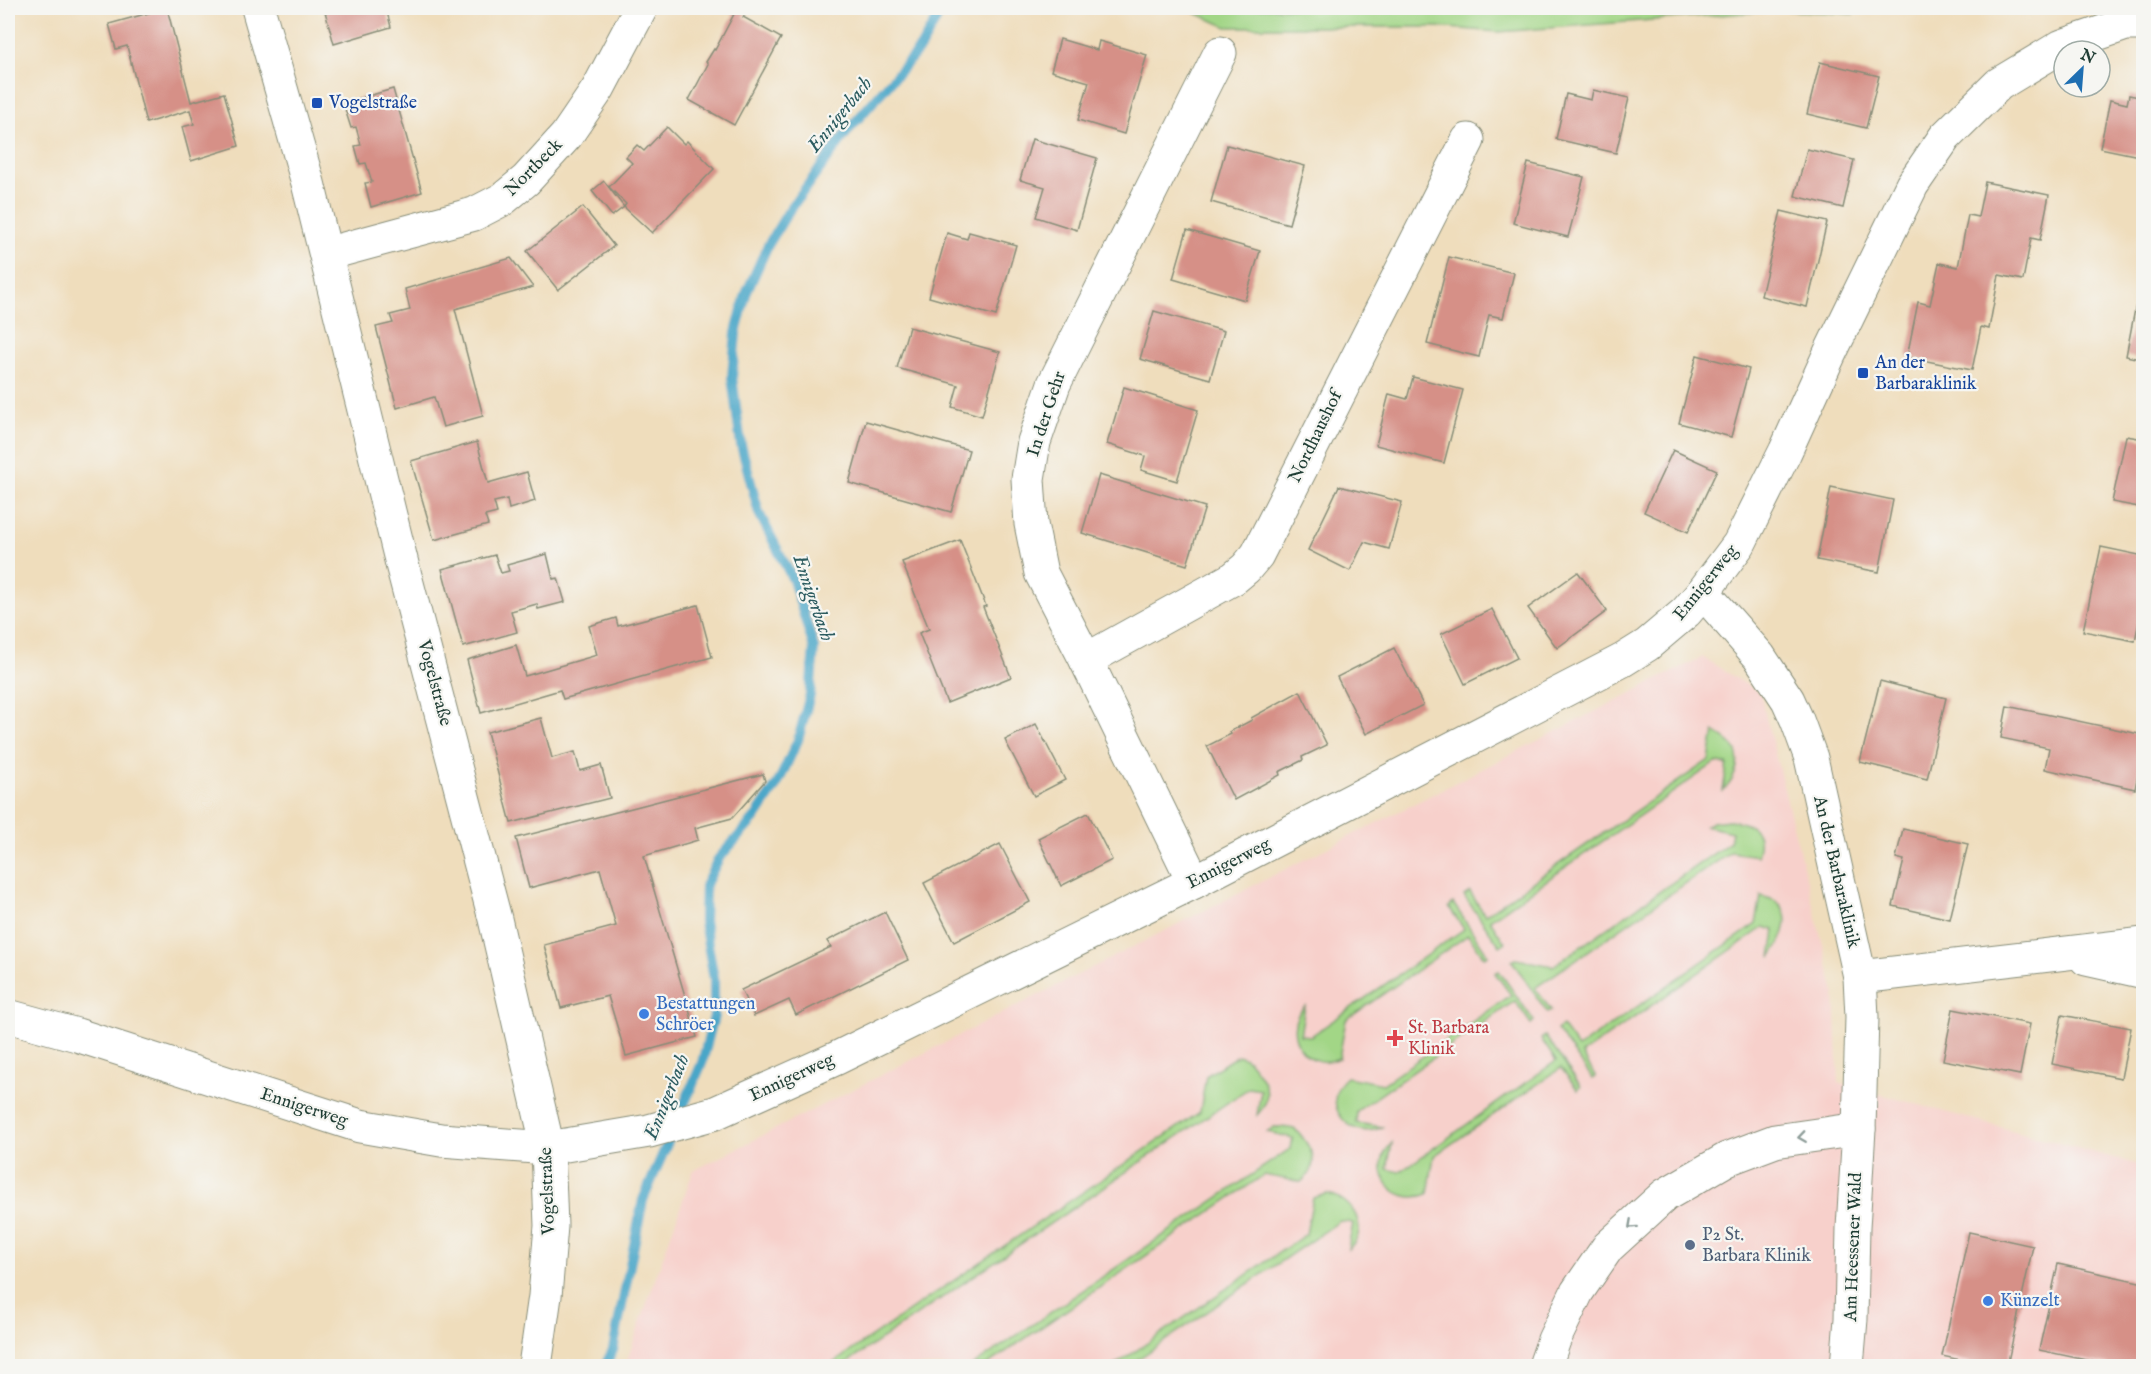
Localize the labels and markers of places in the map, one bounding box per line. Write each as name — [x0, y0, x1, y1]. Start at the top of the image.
place label: Vogelstraße — [328, 92, 417, 115]
marker: Vogelstraße — [310, 96, 324, 110]
place label: An der Barbaraklinik — [1874, 352, 1977, 396]
marker: An der Barbaraklinik — [1856, 366, 1870, 380]
place label: Bestattungen Schröer — [656, 993, 756, 1037]
marker: Bestattungen Schröer — [637, 1007, 651, 1021]
place label: St. Barbara Klinik — [1408, 1017, 1490, 1061]
marker: St. Barbara Klinik — [1386, 1029, 1404, 1047]
place label: P2 St. Barbara Klinik — [1702, 1224, 1811, 1268]
marker: P2 St. Barbara Klinik — [1683, 1238, 1697, 1252]
place label: Künzelt — [2000, 1290, 2060, 1313]
marker: Künzelt — [1981, 1294, 1995, 1308]

